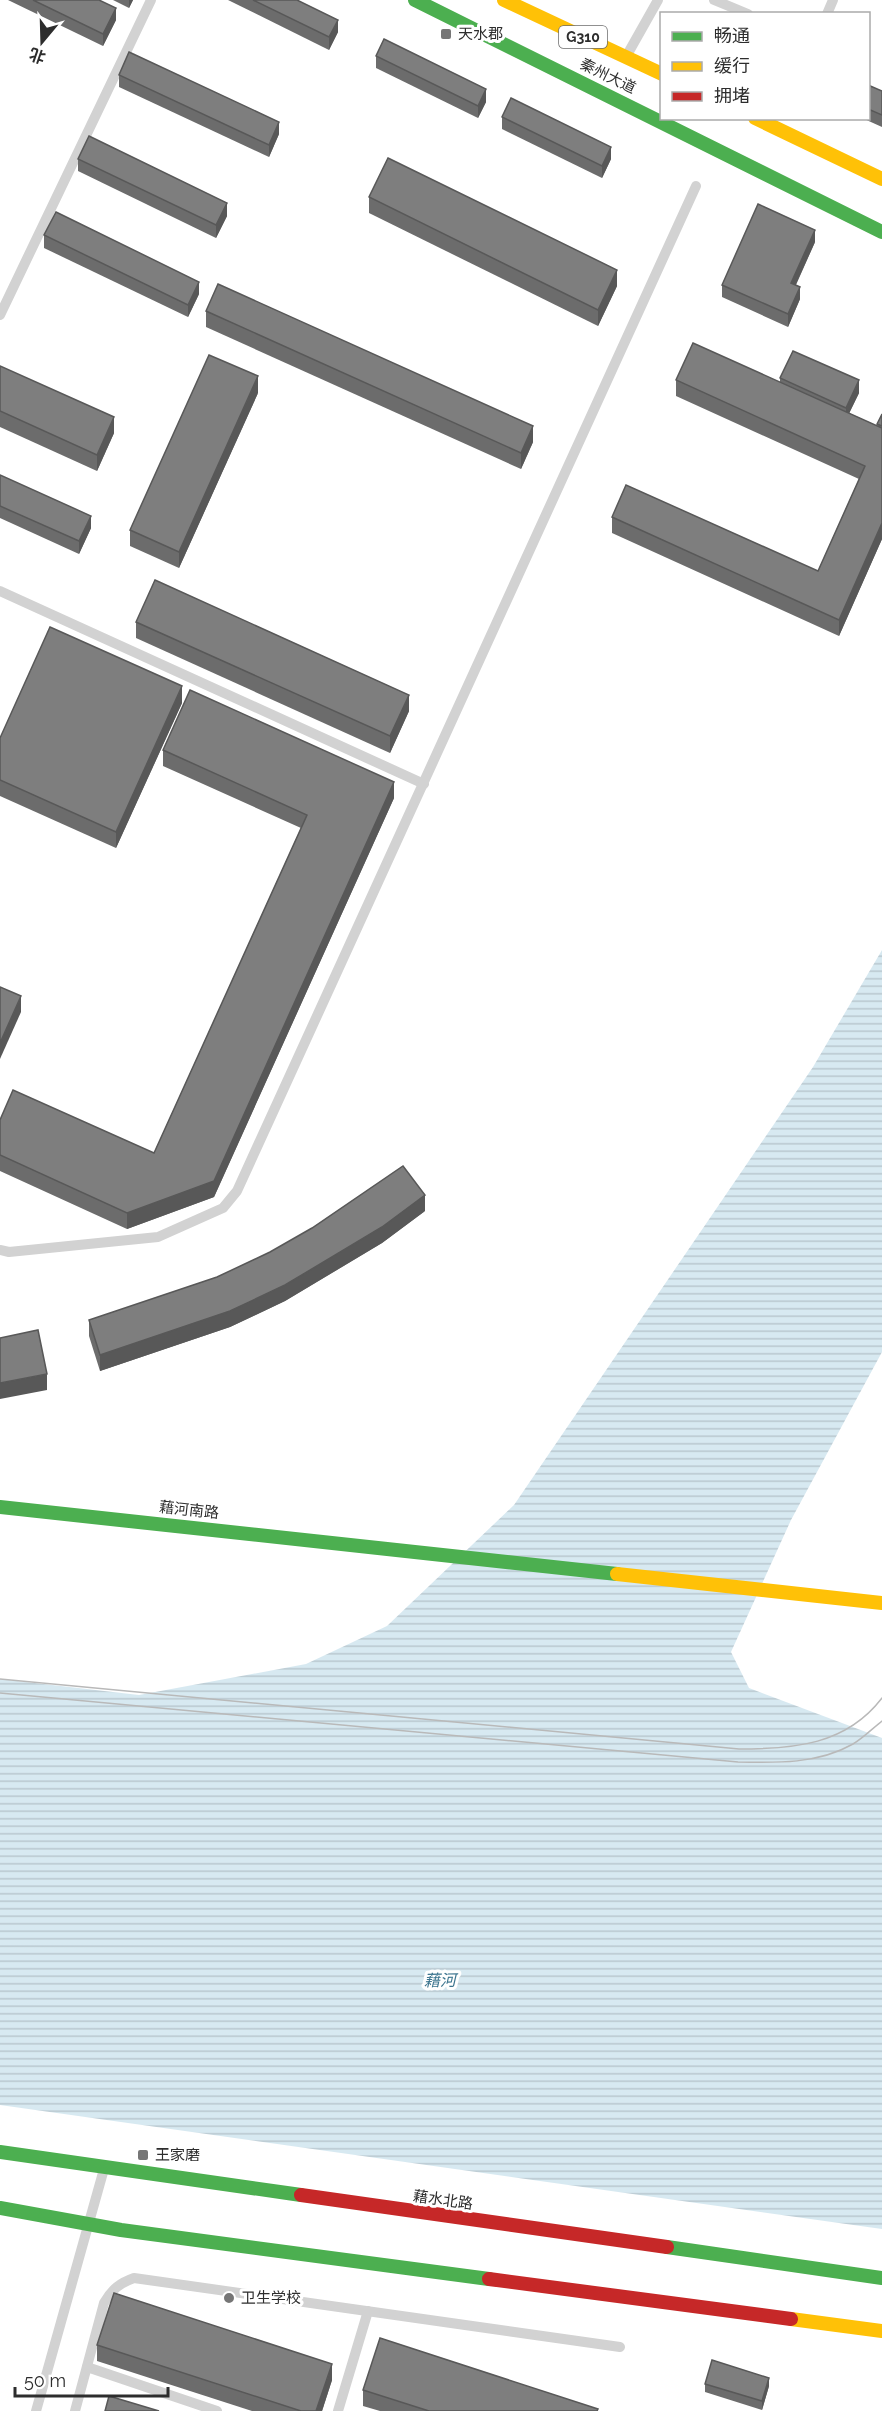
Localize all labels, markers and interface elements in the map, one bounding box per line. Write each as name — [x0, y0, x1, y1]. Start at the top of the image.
north arrow — [12, 12, 72, 72]
legend — [660, 12, 870, 120]
place label: 天水郡 — [458, 25, 503, 43]
text: 畅通 — [714, 25, 750, 46]
road number: G310 — [559, 26, 607, 48]
marker: 天水郡 — [439, 27, 453, 41]
text: 北 — [27, 44, 48, 67]
street label: 秦州大道 — [577, 55, 639, 97]
text: 缓行 — [714, 55, 750, 76]
text: 拥堵 — [714, 85, 750, 106]
street label: 藉河南路 — [158, 1498, 220, 1522]
water label: 藉河 — [424, 1971, 459, 1990]
place label: 王家磨 — [155, 2146, 200, 2164]
marker: 王家磨 — [136, 2148, 150, 2162]
street label: 藉水北路 — [412, 2187, 474, 2213]
place label: 卫生学校 — [241, 2289, 301, 2307]
marker: 卫生学校 — [222, 2291, 236, 2305]
scale bar — [15, 2360, 168, 2398]
text: 50 m — [24, 2370, 66, 2391]

